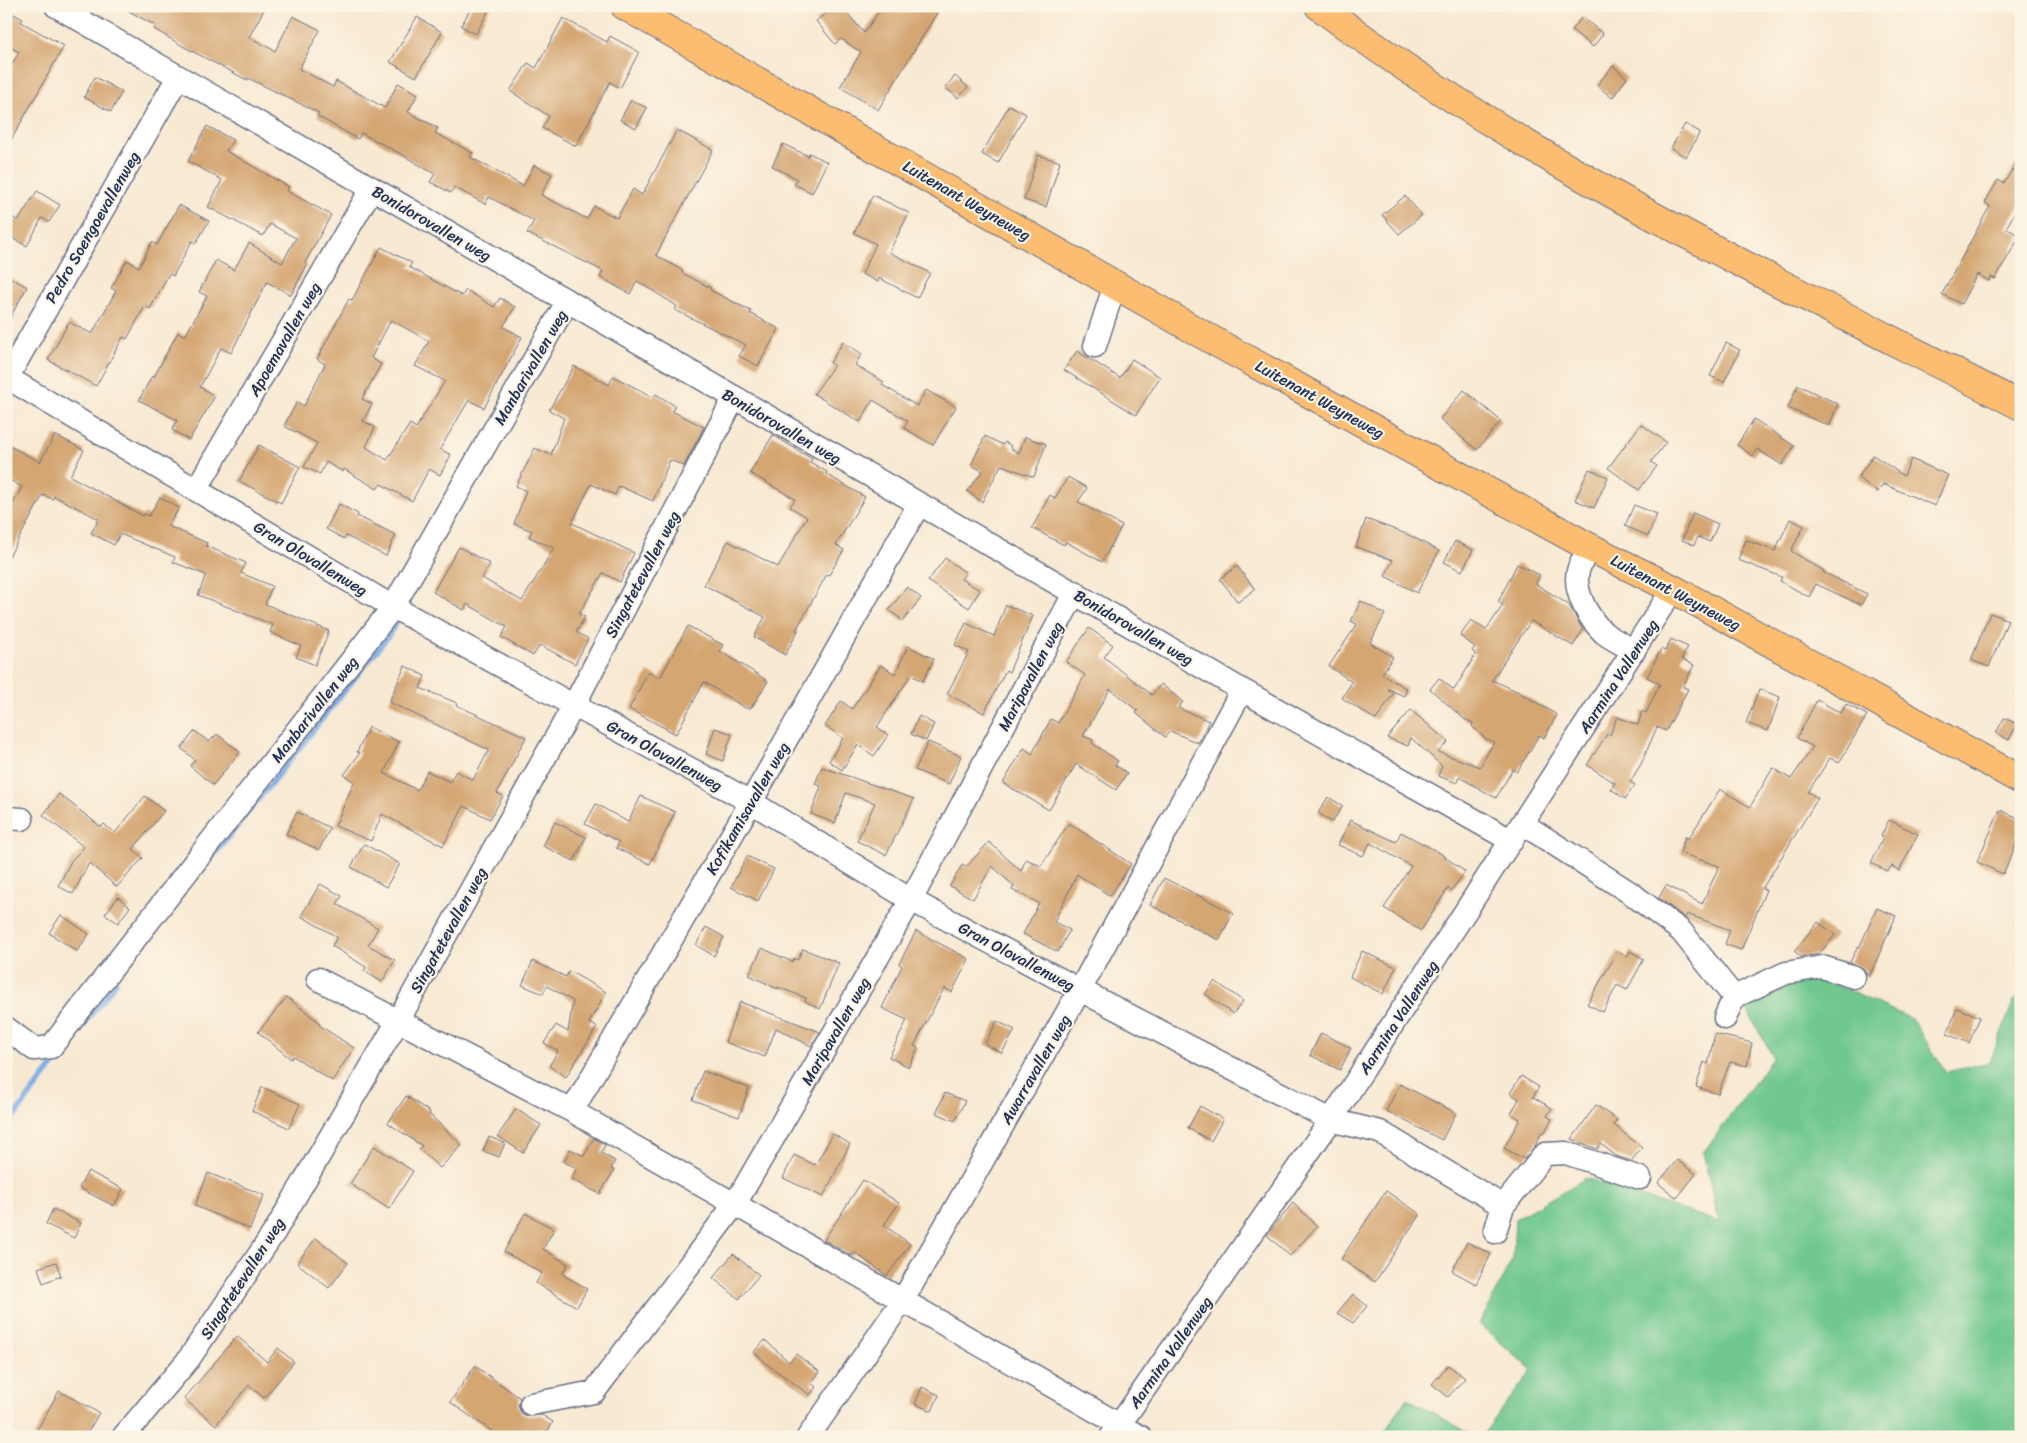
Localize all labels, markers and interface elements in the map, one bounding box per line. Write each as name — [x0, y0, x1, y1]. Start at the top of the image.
street label: Pedro Soengoevallenweg — [37, 145, 148, 309]
street label: Luitenant Weyneweg — [897, 152, 1036, 249]
street label: Bonidorovallen weg — [366, 177, 497, 270]
street label: Apoemavallen weg — [239, 277, 329, 403]
street label: Manbarivallen weg — [485, 304, 575, 431]
street label: Luitenant Weyneweg — [1250, 352, 1390, 447]
street label: Bonidorovallen weg — [716, 380, 847, 473]
street label: Singatetevallen weg — [597, 505, 688, 643]
street label: Gran Olovallenweg — [248, 513, 374, 604]
street label: Luitenant Weyneweg — [1605, 546, 1746, 639]
street label: Bonidorovallen weg — [1068, 581, 1199, 674]
street label: Aarmina Vallenweg — [1570, 613, 1667, 740]
street label: Maripavallen weg — [989, 616, 1072, 736]
street label: Manbarivallen weg — [263, 649, 366, 769]
street label: Gran Olovallenweg — [601, 711, 728, 799]
street label: Kofikamisavallen weg — [697, 736, 797, 880]
street label: Singatetevallen weg — [402, 862, 495, 999]
street label: Gran Olovallenweg — [953, 913, 1081, 1000]
street label: Aarmina Vallenweg — [1350, 954, 1447, 1081]
street label: Maripavallen weg — [793, 972, 878, 1091]
street label: Awarravallen weg — [991, 1008, 1079, 1131]
street label: Singatetevallen weg — [192, 1211, 293, 1345]
street label: Aarmina Vallenweg — [1120, 1290, 1220, 1415]

